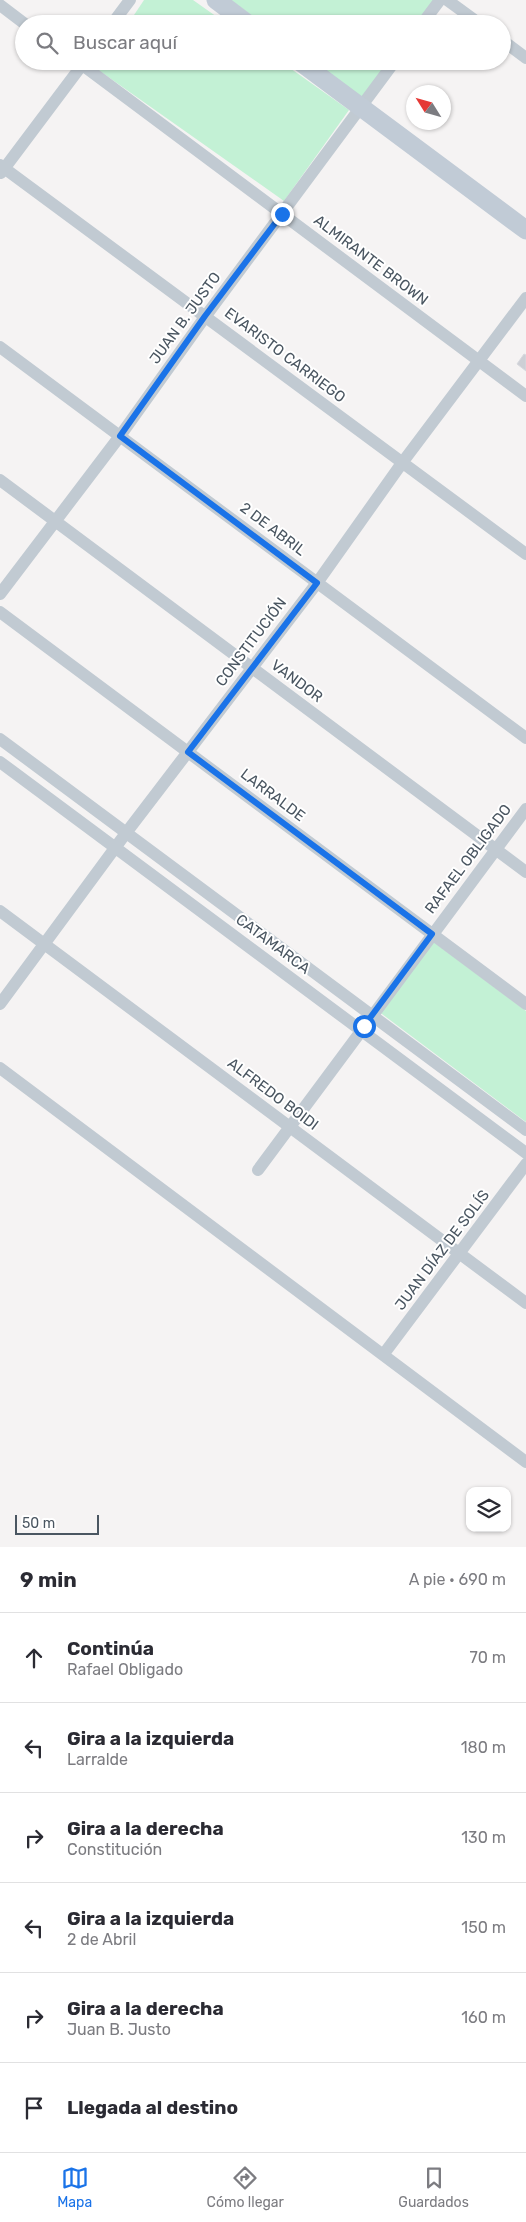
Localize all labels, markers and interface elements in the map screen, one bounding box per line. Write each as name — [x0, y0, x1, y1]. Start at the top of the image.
search box — [15, 15, 511, 70]
icon: search — [33, 29, 61, 57]
text: Buscar aquí — [73, 31, 177, 54]
north arrow — [406, 85, 451, 130]
route end — [271, 203, 294, 226]
street label: ALMIRANTE BROWN — [310, 211, 432, 309]
street label: JUAN B. JUSTO — [146, 269, 224, 367]
street label: EVARISTO CARRIEGO — [221, 304, 349, 406]
street label: 2 DE ABRIL — [237, 498, 310, 560]
street label: CONSTITUCIÓN — [212, 594, 290, 690]
street label: VANDOR — [268, 656, 326, 706]
street label: LARRALDE — [237, 765, 309, 825]
street label: RAFAEL OBLIGADO — [421, 801, 515, 917]
street label: CATAMARCA — [232, 910, 314, 978]
route start — [353, 1015, 376, 1038]
street label: ALFREDO BOIDI — [224, 1054, 322, 1134]
street label: JUAN DÍAZ DE SOLÍS — [391, 1186, 493, 1314]
map controls — [466, 1487, 511, 1532]
button: layers — [466, 1487, 511, 1532]
scale bar — [15, 1512, 99, 1535]
text: 50 m — [22, 1515, 55, 1532]
text: 9 min — [20, 1567, 77, 1592]
text: A pie · 690 m — [409, 1570, 506, 1589]
text: Continúa — [67, 1637, 154, 1660]
icon: ahead — [20, 1644, 48, 1672]
text: 70 m — [469, 1648, 506, 1667]
text: Rafael Obligado — [67, 1660, 183, 1679]
text: Gira a la izquierda — [67, 1727, 234, 1750]
icon: left — [20, 1734, 48, 1762]
text: 180 m — [461, 1738, 506, 1757]
text: Larralde — [67, 1750, 128, 1769]
text: Gira a la derecha — [67, 1817, 224, 1840]
icon: right — [20, 1824, 48, 1852]
text: 130 m — [461, 1828, 506, 1847]
text: Constitución — [67, 1840, 162, 1859]
text: Gira a la izquierda — [67, 1907, 234, 1930]
icon: left — [20, 1914, 48, 1942]
text: 150 m — [461, 1918, 506, 1937]
text: 2 de Abril — [67, 1930, 136, 1949]
text: Gira a la derecha — [67, 1997, 224, 2020]
icon: right — [20, 2004, 48, 2032]
text: 160 m — [461, 2008, 506, 2027]
text: Juan B. Justo — [67, 2020, 171, 2039]
icon: arrive — [20, 2094, 48, 2122]
text: Llegada al destino — [67, 2096, 238, 2119]
tab: Mapa — [57, 2164, 92, 2211]
tab: Cómo llegar — [207, 2164, 284, 2211]
tab: Guardados — [398, 2164, 469, 2211]

